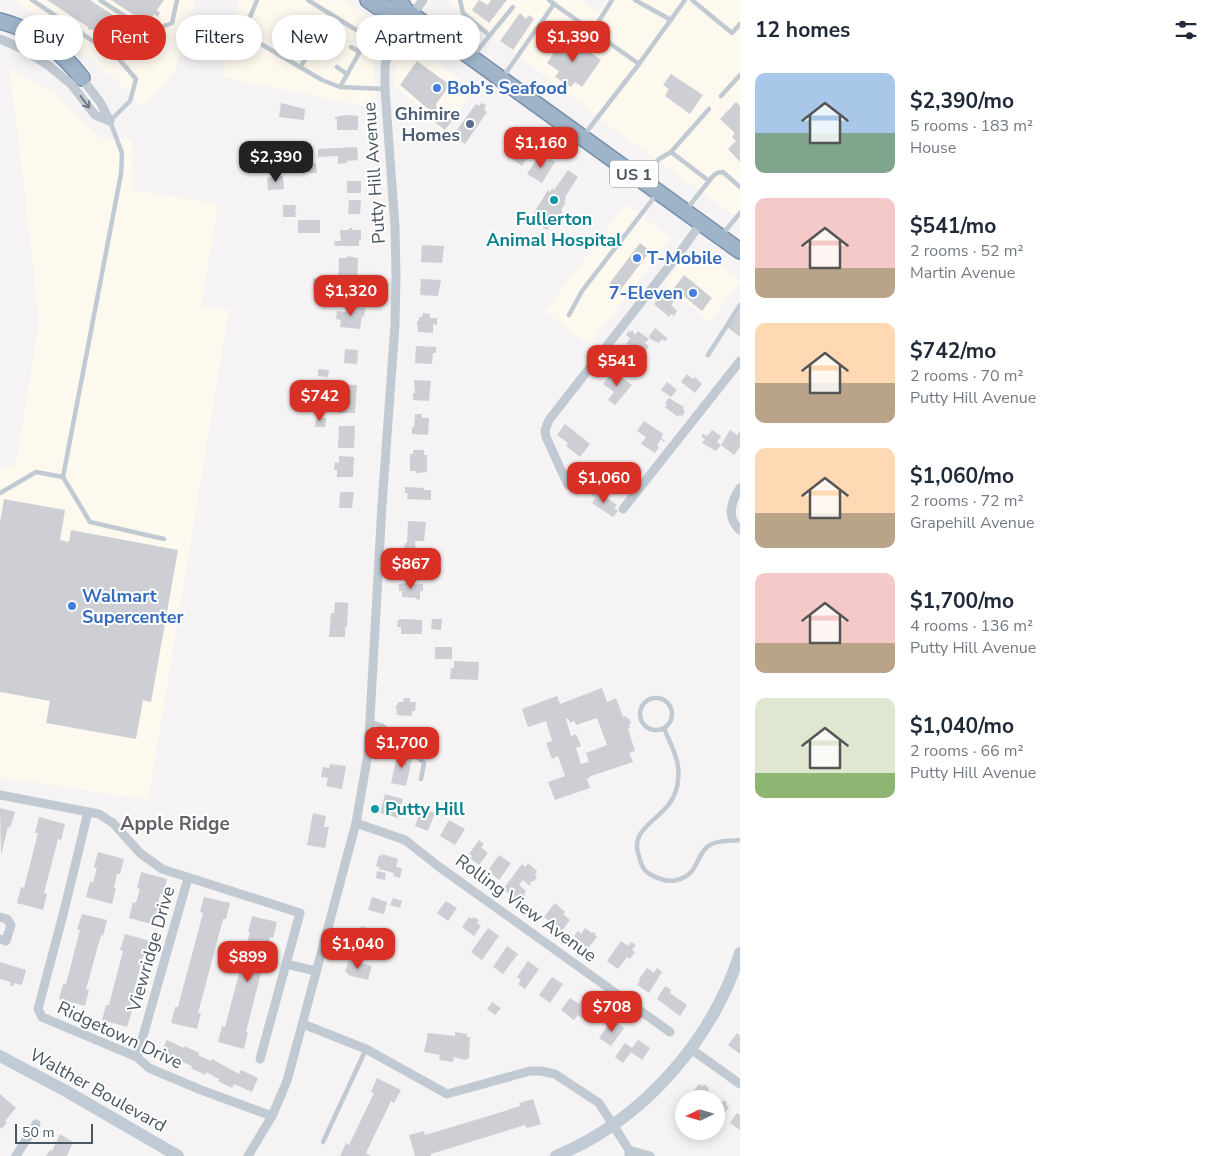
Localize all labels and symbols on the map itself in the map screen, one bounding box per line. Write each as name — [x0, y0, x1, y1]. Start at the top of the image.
pin: $1,390 — [532, 20, 614, 63]
place label: Bob's Seafood — [447, 76, 567, 100]
marker: Bob's Seafood — [431, 82, 443, 94]
one-way arrow — [80, 95, 90, 109]
street label: Putty Hill Avenue — [357, 101, 391, 245]
place label: Ghimire Homes — [395, 102, 460, 147]
marker: Ghimire Homes — [464, 118, 476, 130]
pin: $1,160 — [500, 126, 582, 169]
pin: $2,390 — [235, 140, 317, 183]
road number: US 1 — [610, 160, 658, 188]
marker: Fullerton Animal Hospital — [548, 194, 560, 206]
place label: Fullerton Animal Hospital — [486, 207, 622, 252]
place label: T-Mobile — [647, 246, 722, 270]
marker: T-Mobile — [631, 252, 643, 264]
pin: $1,320 — [310, 274, 392, 317]
place label: 7-Eleven — [609, 281, 683, 305]
marker: 7-Eleven — [687, 287, 699, 299]
pin: $541 — [587, 344, 647, 387]
pin: $742 — [290, 380, 350, 422]
pin: $1,060 — [563, 462, 645, 504]
pin: $867 — [381, 548, 441, 590]
place label: Walmart Supercenter — [82, 584, 183, 629]
marker: Walmart Supercenter — [66, 600, 78, 612]
pin: $1,700 — [361, 726, 443, 769]
place label: Putty Hill — [385, 797, 465, 821]
marker: Putty Hill — [369, 803, 381, 815]
district label: Apple Ridge — [120, 811, 230, 837]
street label: Rolling View Avenue — [451, 849, 601, 967]
street label: Viewridge Drive — [121, 883, 180, 1016]
pin: $1,040 — [317, 928, 399, 970]
pin: $899 — [218, 940, 278, 983]
pin: $708 — [582, 990, 642, 1033]
street label: Ridgetown Drive — [53, 995, 187, 1075]
street label: Walther Boulevard — [25, 1042, 171, 1138]
north arrow — [675, 1090, 725, 1140]
scale bar — [15, 1121, 92, 1144]

